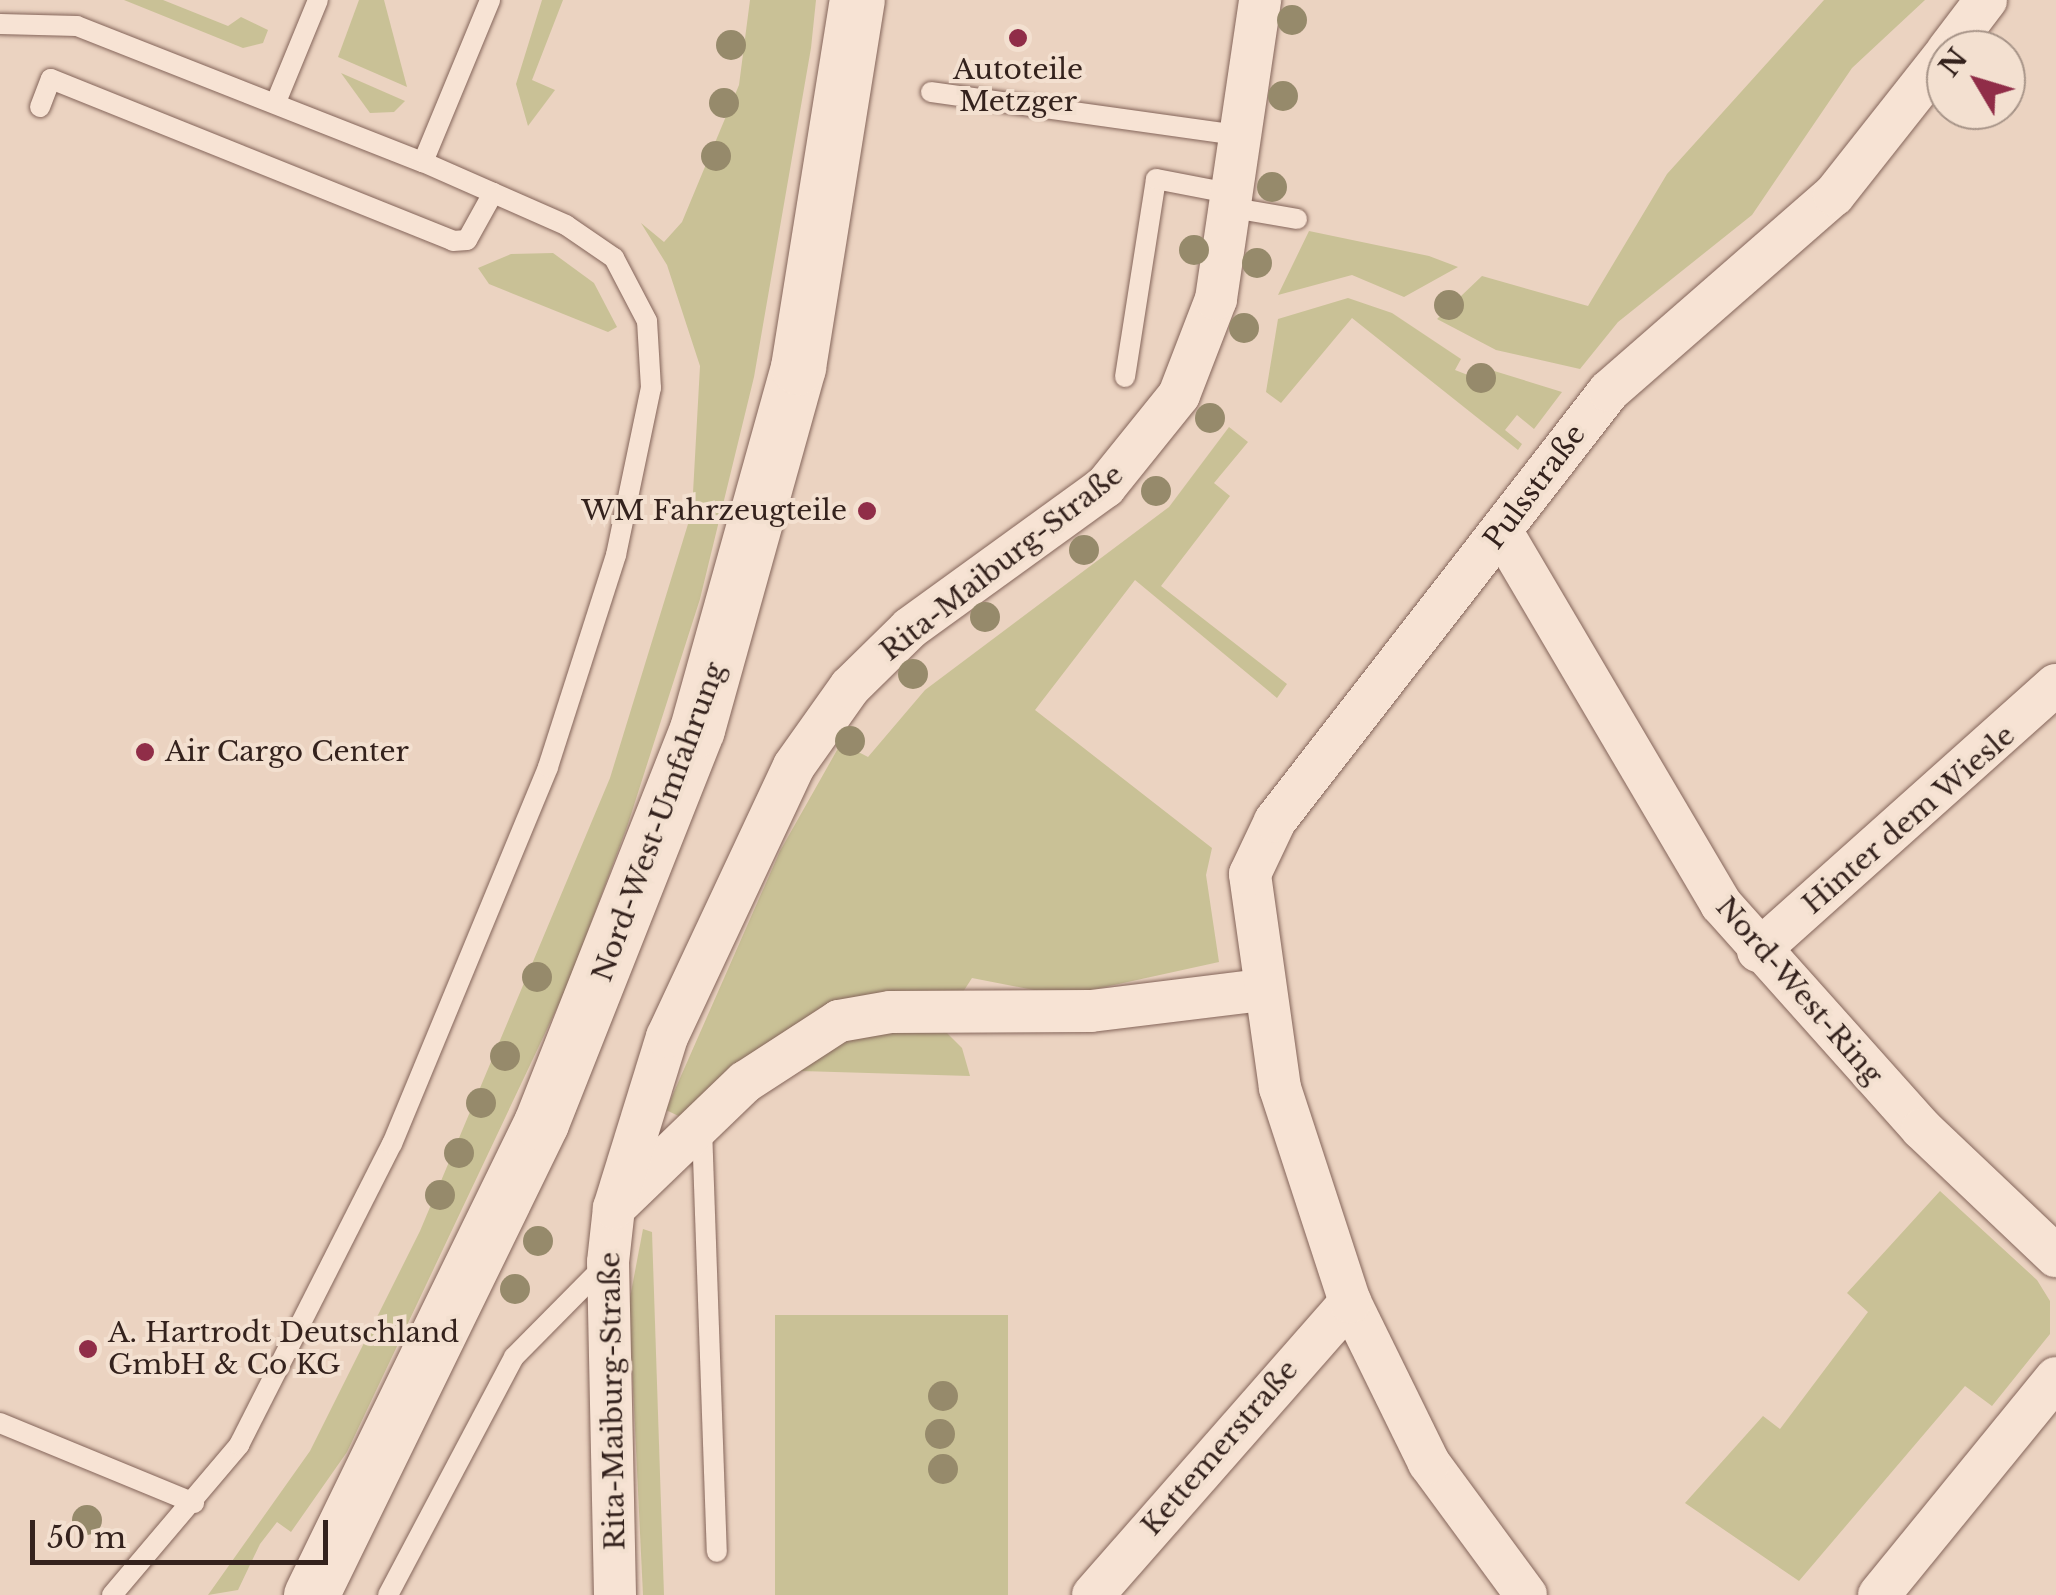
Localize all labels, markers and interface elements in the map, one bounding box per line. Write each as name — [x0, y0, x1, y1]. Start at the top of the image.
marker: Autoteile Metzger — [1007, 27, 1029, 49]
north arrow — [1926, 30, 2026, 130]
text: N — [1932, 41, 1975, 84]
place label: Autoteile Metzger — [953, 53, 1083, 119]
street label: Pulsstraße — [1477, 418, 1593, 556]
street label: Rita-Maiburg-Straße — [874, 458, 1130, 668]
place label: WM Fahrzeugteile — [581, 494, 847, 528]
marker: WM Fahrzeugteile — [856, 500, 878, 522]
street label: Nord-West-Umfahrung — [586, 658, 732, 986]
street label: Hinter dem Wiesle — [1795, 718, 2023, 922]
place label: Air Cargo Center — [165, 735, 410, 769]
marker: Air Cargo Center — [134, 741, 156, 763]
street label: Nord-West-Ring — [1709, 891, 1889, 1091]
street label: Rita-Maiburg-Straße — [594, 1251, 632, 1551]
place label: A. Hartrodt Deutschland GmbH & Co KG — [108, 1316, 459, 1382]
marker: A. Hartrodt Deutschland GmbH & Co KG — [77, 1338, 99, 1360]
street label: Kettemerstraße — [1135, 1353, 1305, 1543]
scale bar — [35, 1500, 332, 1562]
text: 50 m — [47, 1519, 126, 1556]

